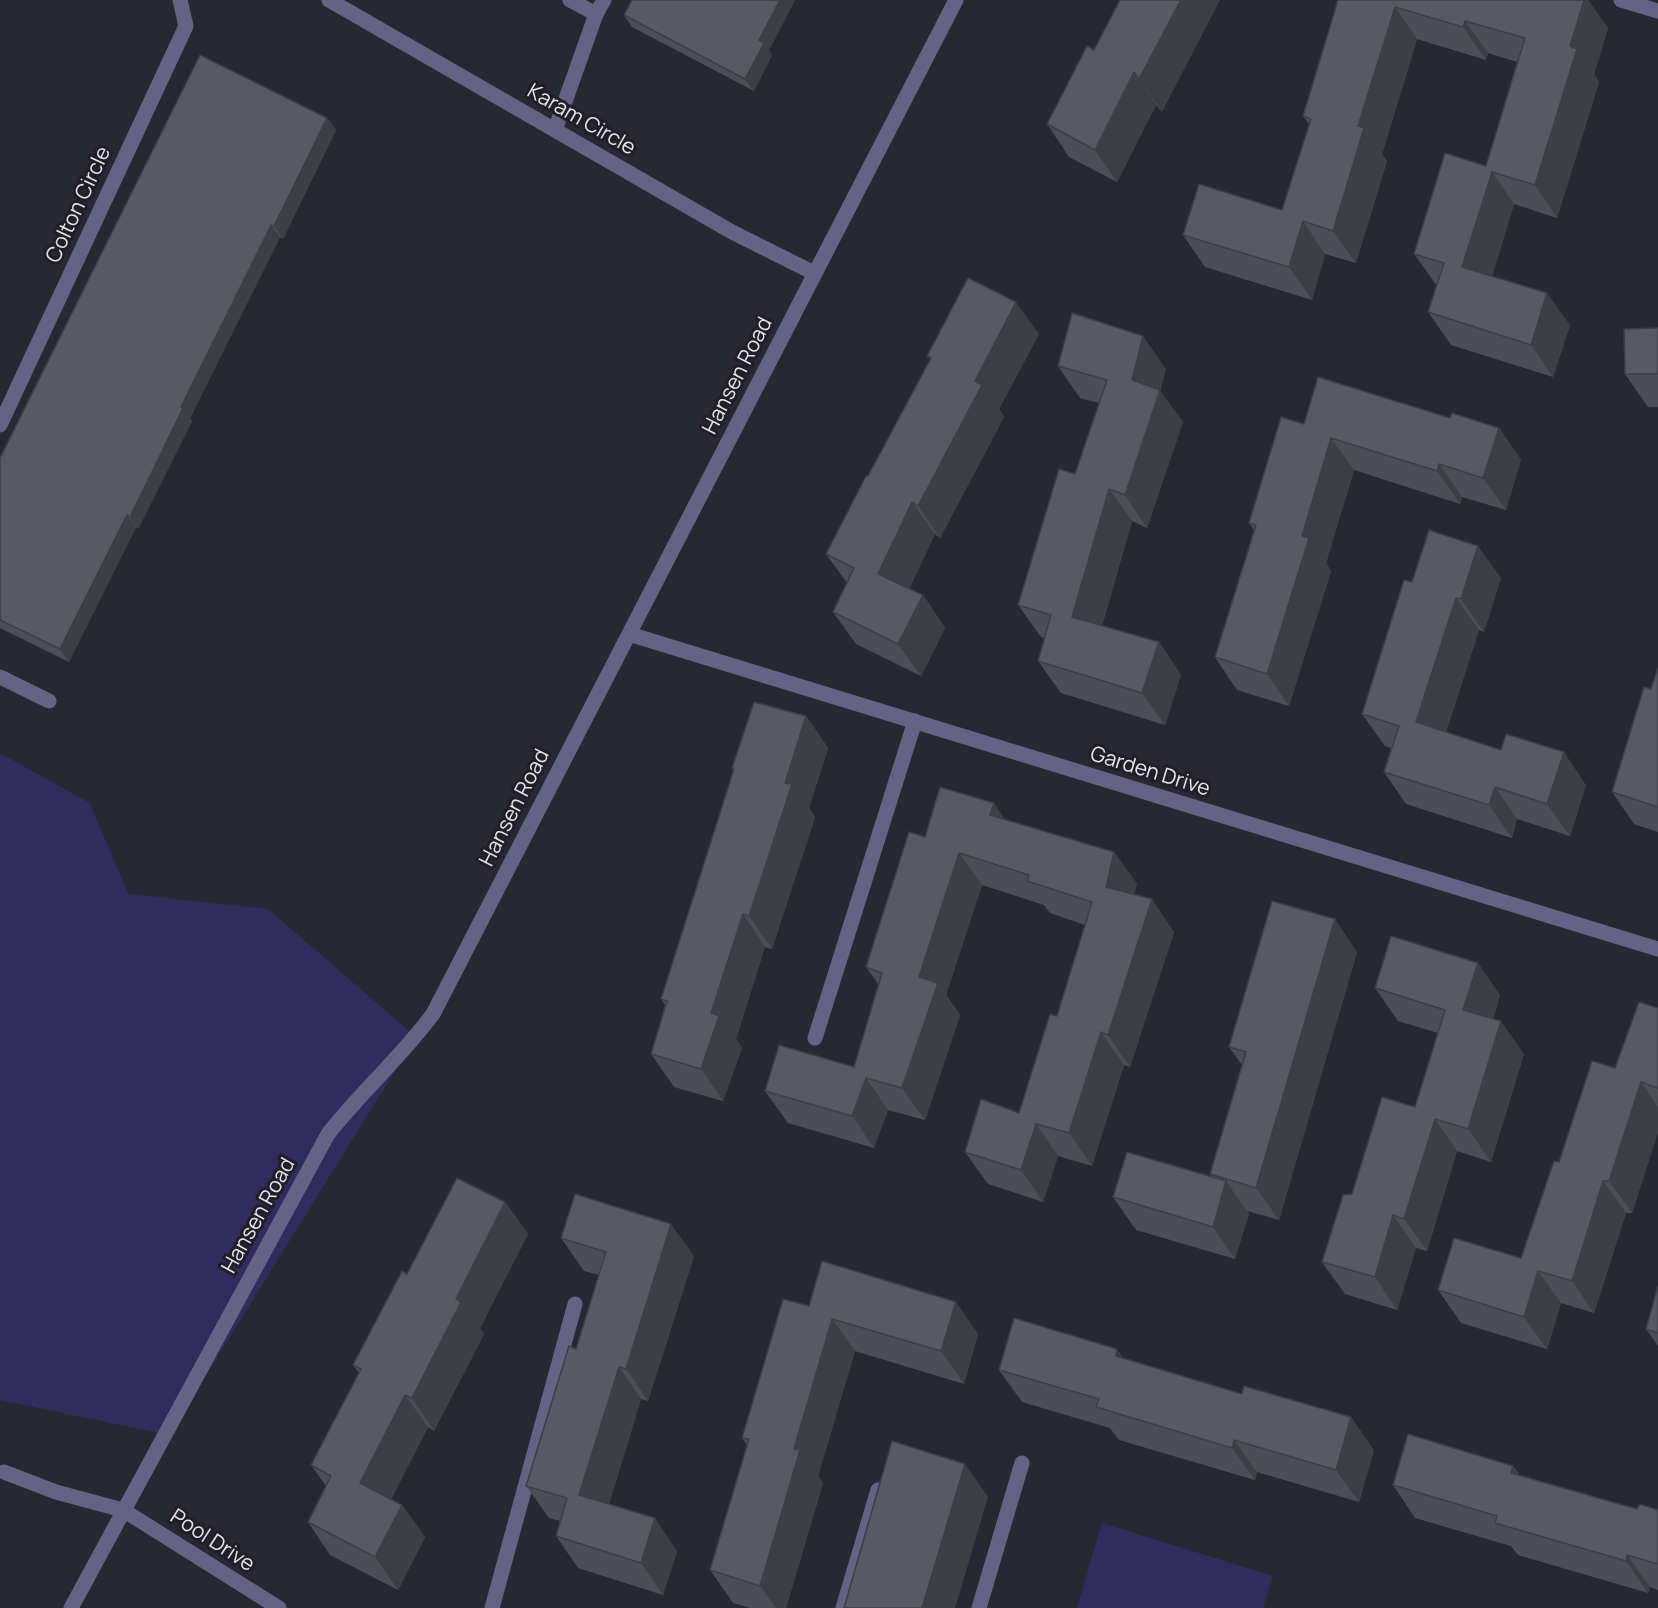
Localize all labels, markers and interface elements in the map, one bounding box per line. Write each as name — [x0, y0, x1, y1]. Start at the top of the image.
street label: Karam Circle — [522, 79, 640, 161]
street label: Colton Circle — [41, 143, 117, 267]
street label: Hansen Road — [698, 313, 778, 439]
street label: Garden Drive — [1087, 742, 1213, 802]
street label: Hansen Road — [475, 745, 555, 871]
street label: Hansen Road — [217, 1154, 301, 1278]
street label: Pool Drive — [165, 1504, 259, 1578]

